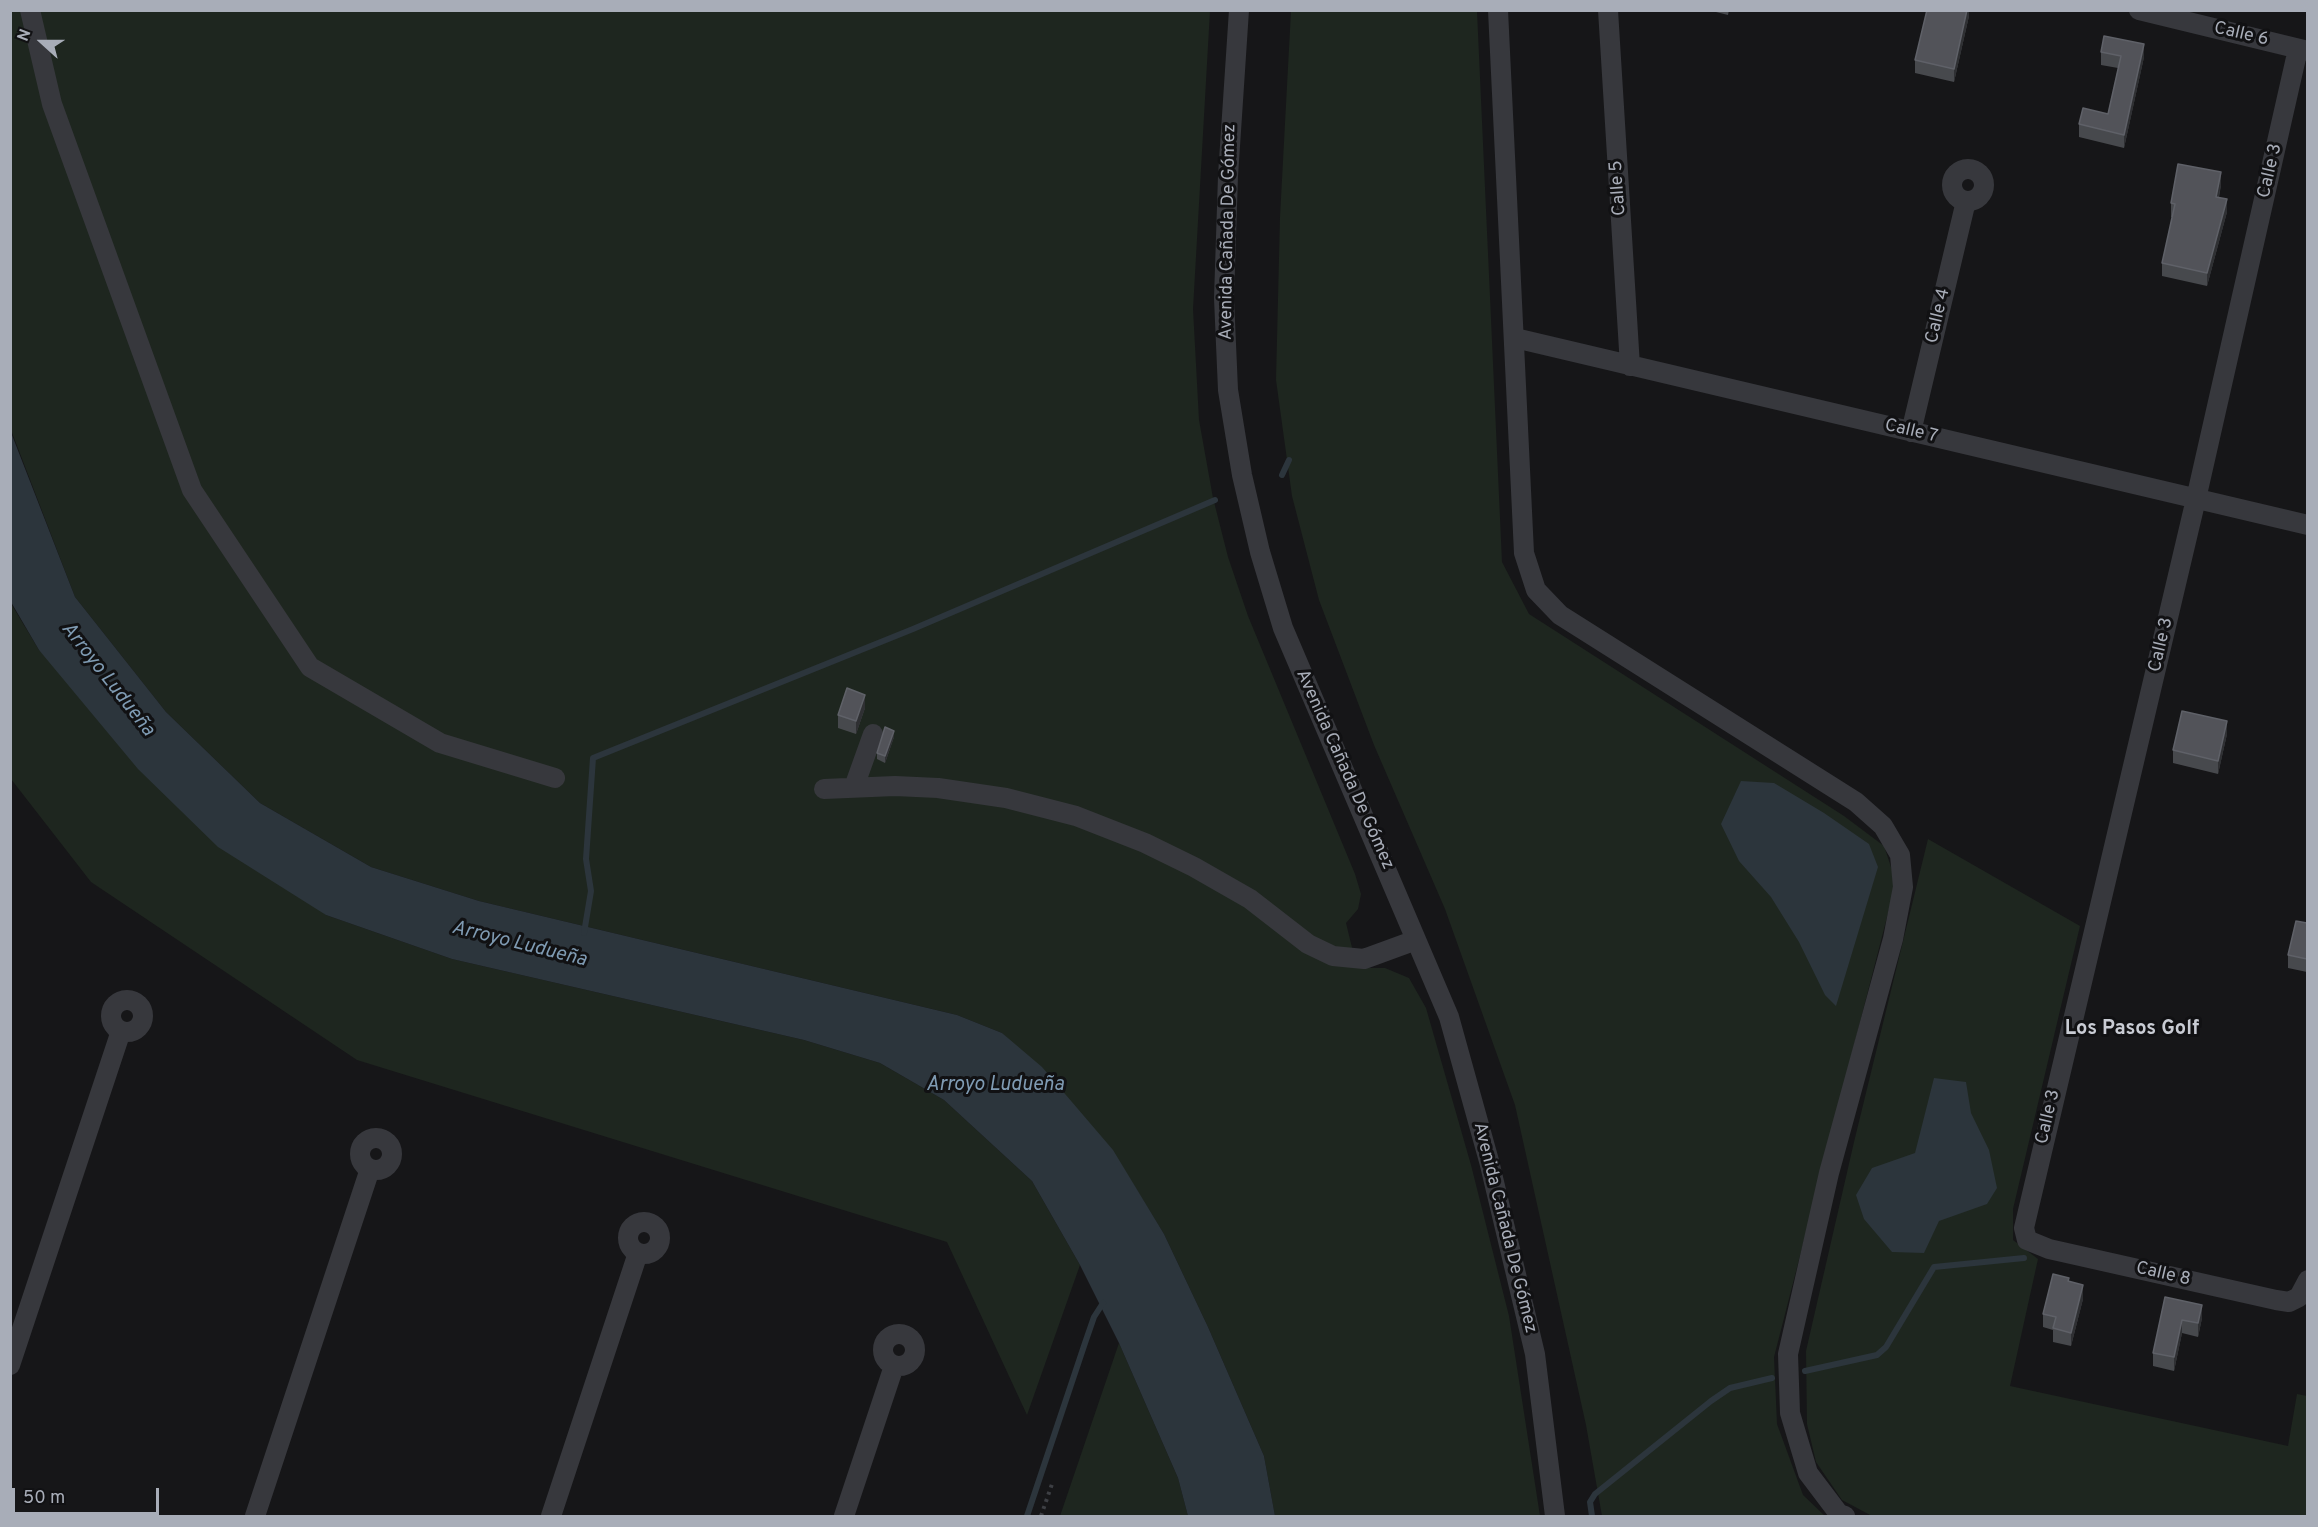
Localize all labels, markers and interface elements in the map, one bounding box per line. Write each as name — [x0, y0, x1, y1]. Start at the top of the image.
north arrow — [12, 12, 72, 72]
street label: Calle 6 — [2212, 18, 2270, 52]
text: N — [14, 27, 37, 45]
street label: Avenida Cañada De Gómez — [1216, 124, 1242, 340]
street label: Calle 3 — [2254, 142, 2288, 200]
street label: Calle 5 — [1606, 159, 1632, 217]
street label: Calle 4 — [1922, 286, 1956, 346]
street label: Calle 7 — [1882, 415, 1940, 449]
street label: Calle 3 — [2145, 616, 2179, 674]
water label: Arroyo Ludueña — [55, 618, 159, 742]
street label: Avenida Cañada De Gómez — [1290, 667, 1398, 873]
water label: Arroyo Ludueña — [449, 917, 589, 973]
district label: Los Pasos Golf — [2065, 1018, 2199, 1042]
water label: Arroyo Ludueña — [926, 1074, 1064, 1098]
street label: Calle 3 — [2032, 1088, 2066, 1146]
street label: Avenida Cañada De Gómez — [1467, 1120, 1541, 1336]
street label: Calle 8 — [2134, 1258, 2192, 1292]
scale bar — [15, 1476, 162, 1514]
text: 50 m — [23, 1487, 65, 1510]

